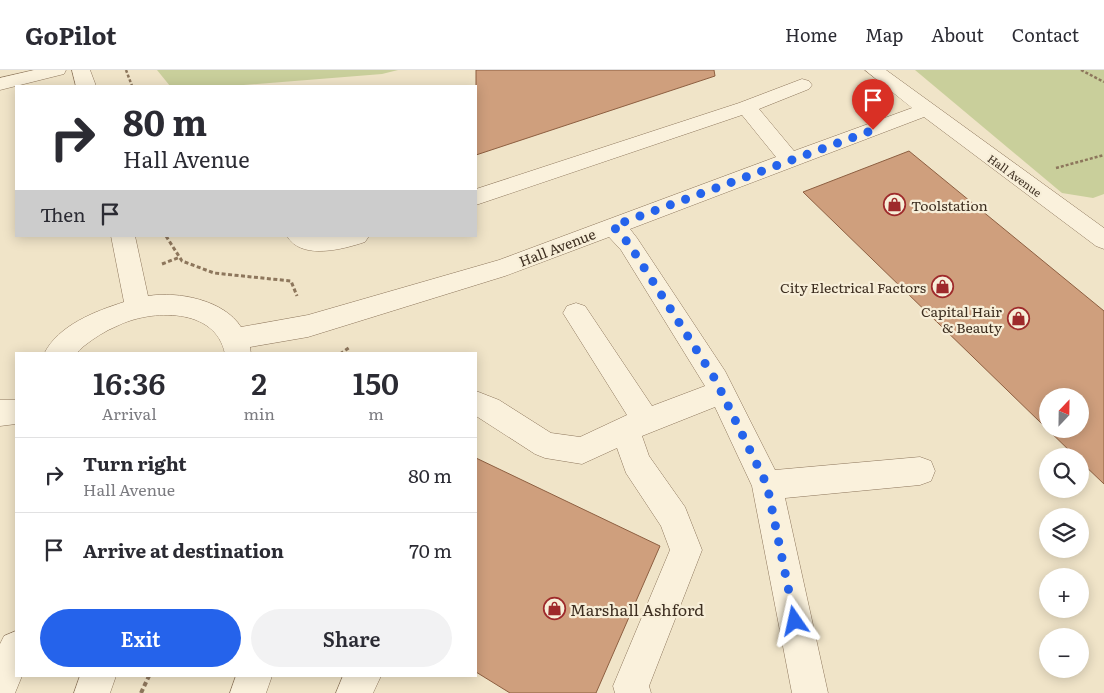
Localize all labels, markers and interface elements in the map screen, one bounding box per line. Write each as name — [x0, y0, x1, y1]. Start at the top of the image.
text: GoPilot — [25, 17, 117, 52]
text: Home — [785, 21, 837, 48]
text: Map — [865, 21, 903, 48]
text: About — [931, 21, 984, 48]
text: Contact — [1012, 21, 1079, 48]
pin — [852, 79, 894, 130]
icon: arrive — [859, 86, 887, 114]
text: 80 m — [123, 95, 207, 147]
icon: right — [40, 105, 105, 170]
text: Hall Avenue — [123, 142, 250, 175]
street label: Hall Avenue — [985, 150, 1046, 200]
shop icon: Toolstation — [883, 193, 907, 217]
place label: Toolstation — [911, 195, 988, 215]
text: Then — [40, 200, 86, 228]
icon: arrive — [96, 200, 124, 228]
street label: Hall Avenue — [516, 223, 598, 271]
shop icon: City Electrical Factors — [930, 275, 954, 299]
place label: City Electrical Factors — [780, 277, 926, 297]
place label: Capital Hair & Beauty — [921, 301, 1003, 337]
shop icon: Capital Hair & Beauty — [1006, 307, 1030, 331]
text: 16:36 — [93, 360, 165, 404]
text: 2 — [251, 360, 267, 404]
text: 150 — [353, 360, 399, 404]
north arrow — [1039, 388, 1089, 438]
map controls — [1039, 388, 1089, 678]
text: Arrival — [102, 401, 157, 425]
text: min — [243, 401, 275, 425]
text: m — [368, 401, 384, 425]
button: search — [1039, 448, 1089, 498]
text: Turn right — [83, 449, 187, 477]
icon: right — [40, 461, 68, 489]
text: 80 m — [408, 461, 452, 489]
text: Hall Avenue — [83, 477, 175, 501]
button: layers — [1039, 508, 1089, 558]
icon: arrive — [40, 536, 68, 564]
text: Arrive at destination — [83, 536, 284, 564]
text: 70 m — [409, 536, 452, 564]
button: + — [1039, 568, 1089, 618]
position arrow — [768, 594, 820, 646]
shop icon: Marshall Ashford — [542, 597, 566, 621]
place label: Marshall Ashford — [570, 597, 704, 621]
button: Exit — [40, 609, 241, 667]
button: Share — [251, 609, 452, 667]
button: − — [1039, 628, 1089, 678]

